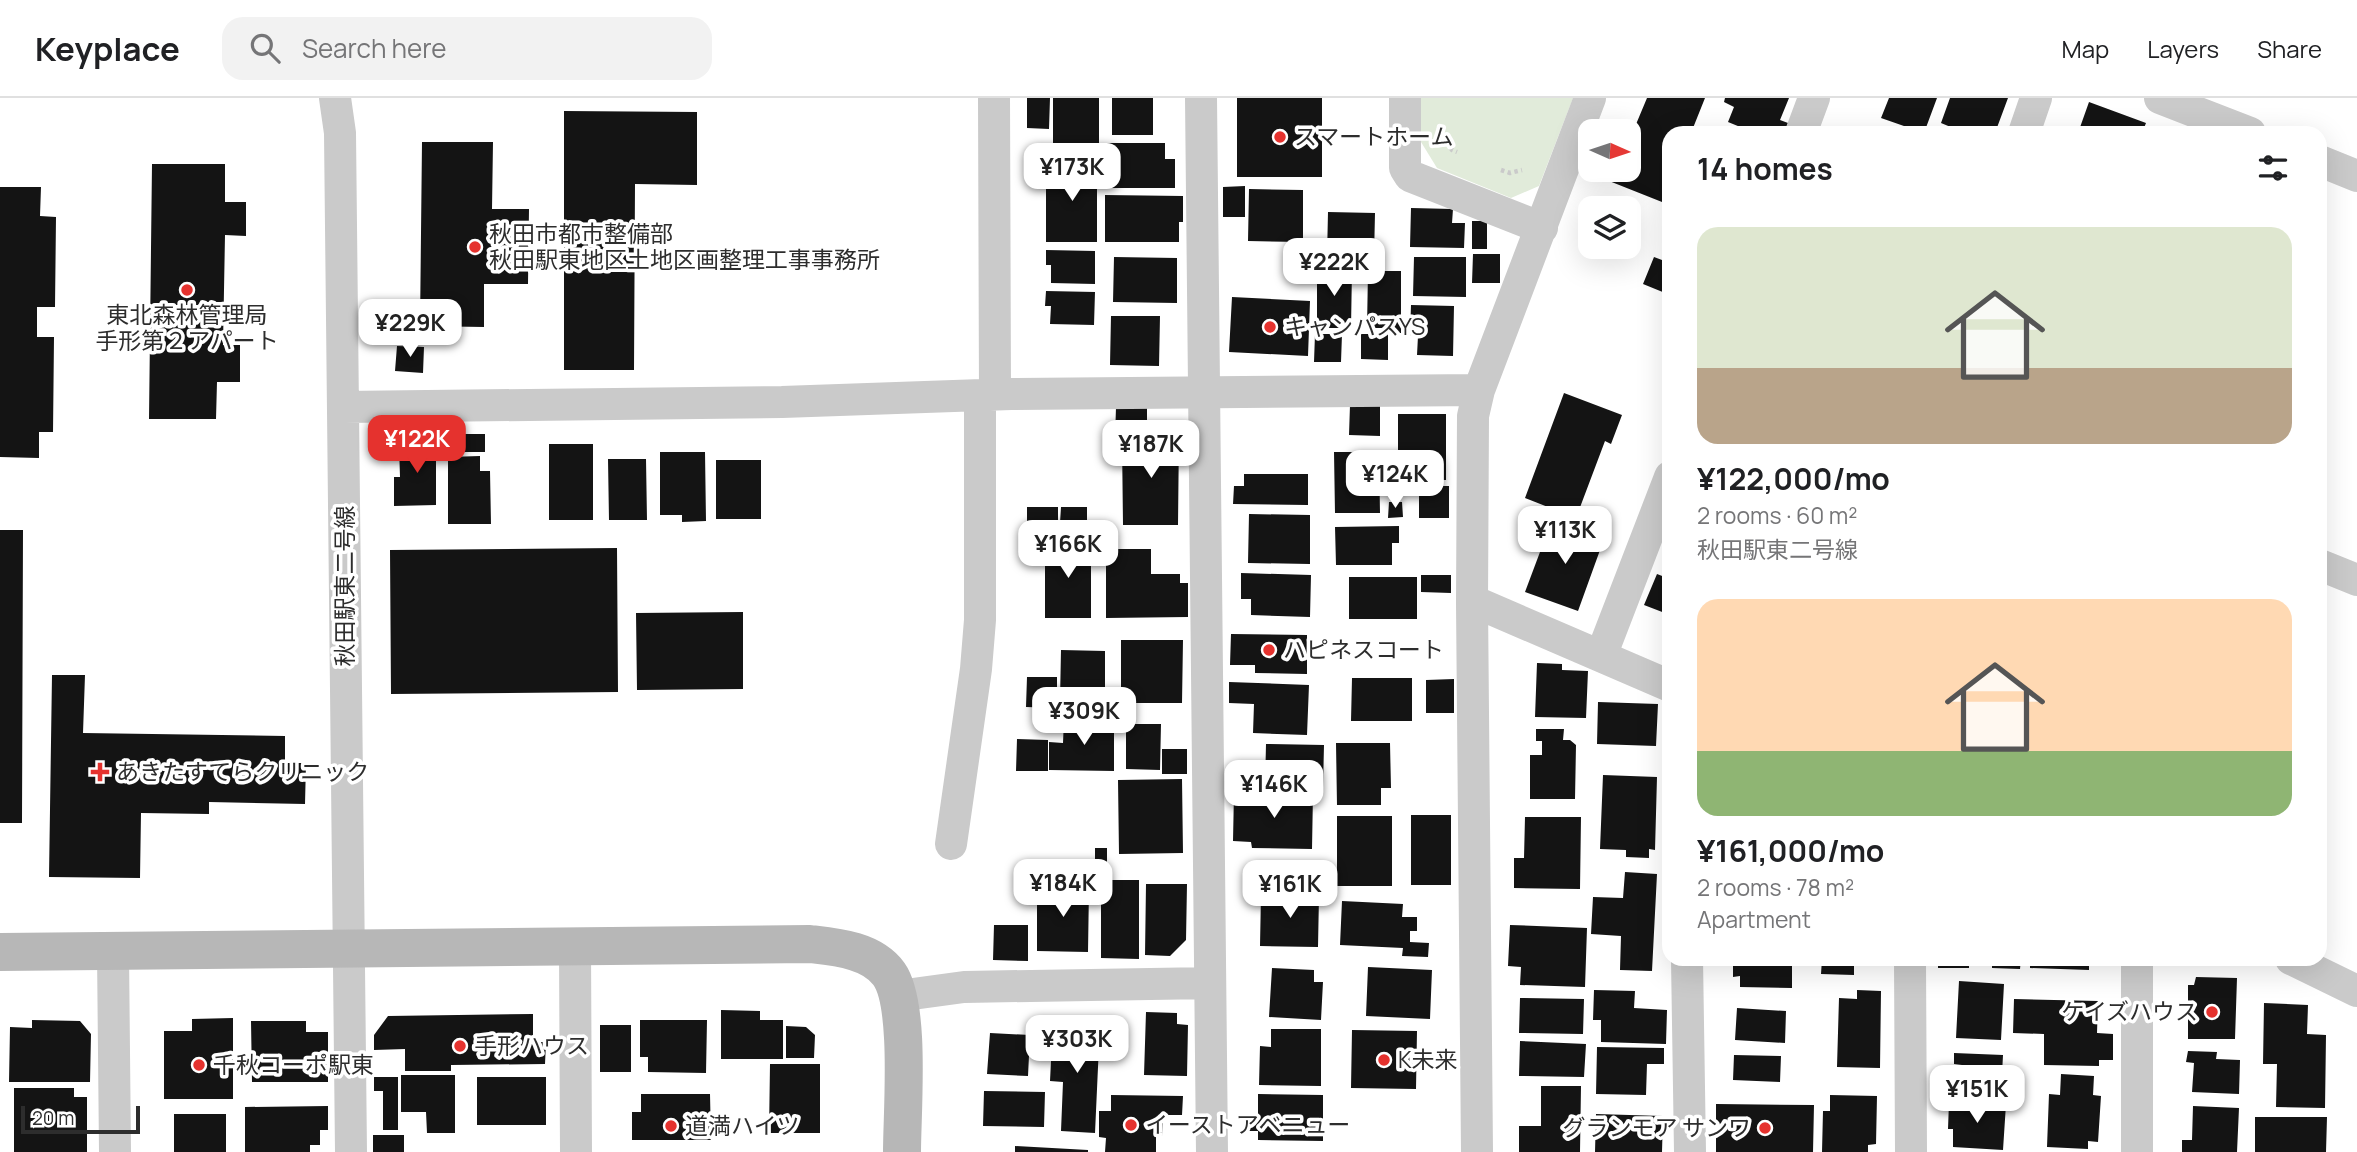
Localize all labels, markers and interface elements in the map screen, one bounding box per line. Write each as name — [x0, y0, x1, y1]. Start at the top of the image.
search box — [222, 17, 712, 80]
text: Keyplace — [35, 26, 180, 71]
icon: search — [246, 29, 284, 67]
text: Search here — [302, 30, 447, 66]
text: Map — [2062, 32, 2109, 65]
text: Layers — [2147, 32, 2219, 65]
text: Share — [2257, 32, 2322, 65]
north arrow — [1578, 119, 1642, 182]
map controls — [1578, 119, 1641, 259]
place label: スマートホーム — [1294, 120, 1454, 152]
marker: スマートホーム — [1272, 129, 1288, 145]
pin: ¥173K — [1023, 144, 1121, 203]
text: 14 homes — [1697, 148, 1833, 189]
icon: filters — [2254, 149, 2292, 187]
text: ¥173K — [1040, 150, 1104, 182]
button: layers — [1578, 196, 1641, 259]
place label: 秋田市都市整備部 秋田駅東地区土地区画整理工事事務所 — [489, 217, 880, 275]
pin: ¥222K — [1285, 238, 1383, 298]
marker: 秋田市都市整備部 秋田駅東地区土地区画整理工事事務所 — [467, 239, 483, 255]
text: ¥222K — [1299, 245, 1369, 277]
icon: home — [1932, 272, 2058, 398]
marker: 東北森林管理局 手形第２アパート — [179, 282, 195, 298]
place label: 東北森林管理局 手形第２アパート — [95, 298, 279, 356]
pin: ¥229K — [361, 300, 459, 359]
text: ¥229K — [375, 306, 445, 338]
place label: キャンパスYS — [1284, 310, 1425, 342]
marker: キャンパスYS — [1262, 319, 1278, 335]
pin: ¥122K — [368, 416, 466, 475]
pin: ¥187K — [1102, 420, 1200, 480]
text: ¥122K — [384, 422, 450, 454]
text: ¥187K — [1118, 427, 1184, 459]
pin: ¥124K — [1346, 450, 1444, 510]
text: ¥124K — [1362, 457, 1428, 489]
text: ¥122,000/mo — [1697, 458, 1890, 499]
text: 2 rooms · 60 m² — [1697, 499, 1858, 531]
street label: 秋田駅東二号線 — [328, 506, 360, 667]
pin: ¥113K — [1516, 506, 1614, 566]
text: ¥113K — [1534, 513, 1596, 545]
pin: ¥166K — [1019, 520, 1117, 580]
text: ¥166K — [1034, 527, 1102, 559]
text: 秋田駅東二号線 — [1697, 533, 1858, 565]
place label: ハピネスコート — [1283, 633, 1444, 665]
marker: ハピネスコート — [1261, 642, 1277, 658]
icon: home — [1932, 644, 2058, 770]
pin: ¥309K — [1035, 688, 1133, 747]
text: ¥309K — [1048, 694, 1120, 726]
place label: あきたすてらクリニック — [116, 755, 369, 787]
pin: ¥146K — [1225, 760, 1323, 820]
marker: あきたすてらクリニック — [90, 762, 110, 782]
text: ¥146K — [1240, 767, 1308, 799]
text: ¥161,000/mo — [1697, 830, 1884, 871]
pin: ¥184K — [1014, 860, 1112, 919]
pin: ¥161K — [1241, 860, 1339, 920]
text: ¥184K — [1029, 866, 1097, 898]
text: ¥161K — [1258, 867, 1322, 899]
text: 2 rooms · 78 m² — [1697, 871, 1854, 903]
text: Apartment — [1697, 903, 1811, 935]
place label: ケイズハウス — [2061, 995, 2198, 1027]
marker: ケイズハウス — [2204, 1004, 2220, 1020]
pin: ¥303K — [1028, 1016, 1126, 1075]
text: ¥303K — [1042, 1022, 1112, 1054]
place label: 手形ハウス — [474, 1029, 589, 1061]
marker: 手形ハウス — [452, 1038, 468, 1054]
place label: K未来 — [1398, 1043, 1458, 1075]
place label: 千秋コーポ駅東 — [213, 1048, 374, 1080]
marker: K未来 — [1376, 1052, 1392, 1068]
marker: 千秋コーポ駅東 — [191, 1057, 207, 1073]
pin: ¥151K — [1928, 1066, 2026, 1125]
text: ¥151K — [1946, 1072, 2008, 1104]
scale bar — [21, 1103, 140, 1135]
text: 20 m — [32, 1105, 74, 1131]
place label: イーストアベニュー — [1145, 1108, 1350, 1140]
place label: 道満ハイツ — [685, 1109, 800, 1141]
place label: グランモア サンワ — [1562, 1111, 1751, 1143]
marker: イーストアベニュー — [1123, 1117, 1139, 1133]
marker: 道満ハイツ — [663, 1118, 679, 1134]
marker: グランモア サンワ — [1757, 1120, 1773, 1136]

